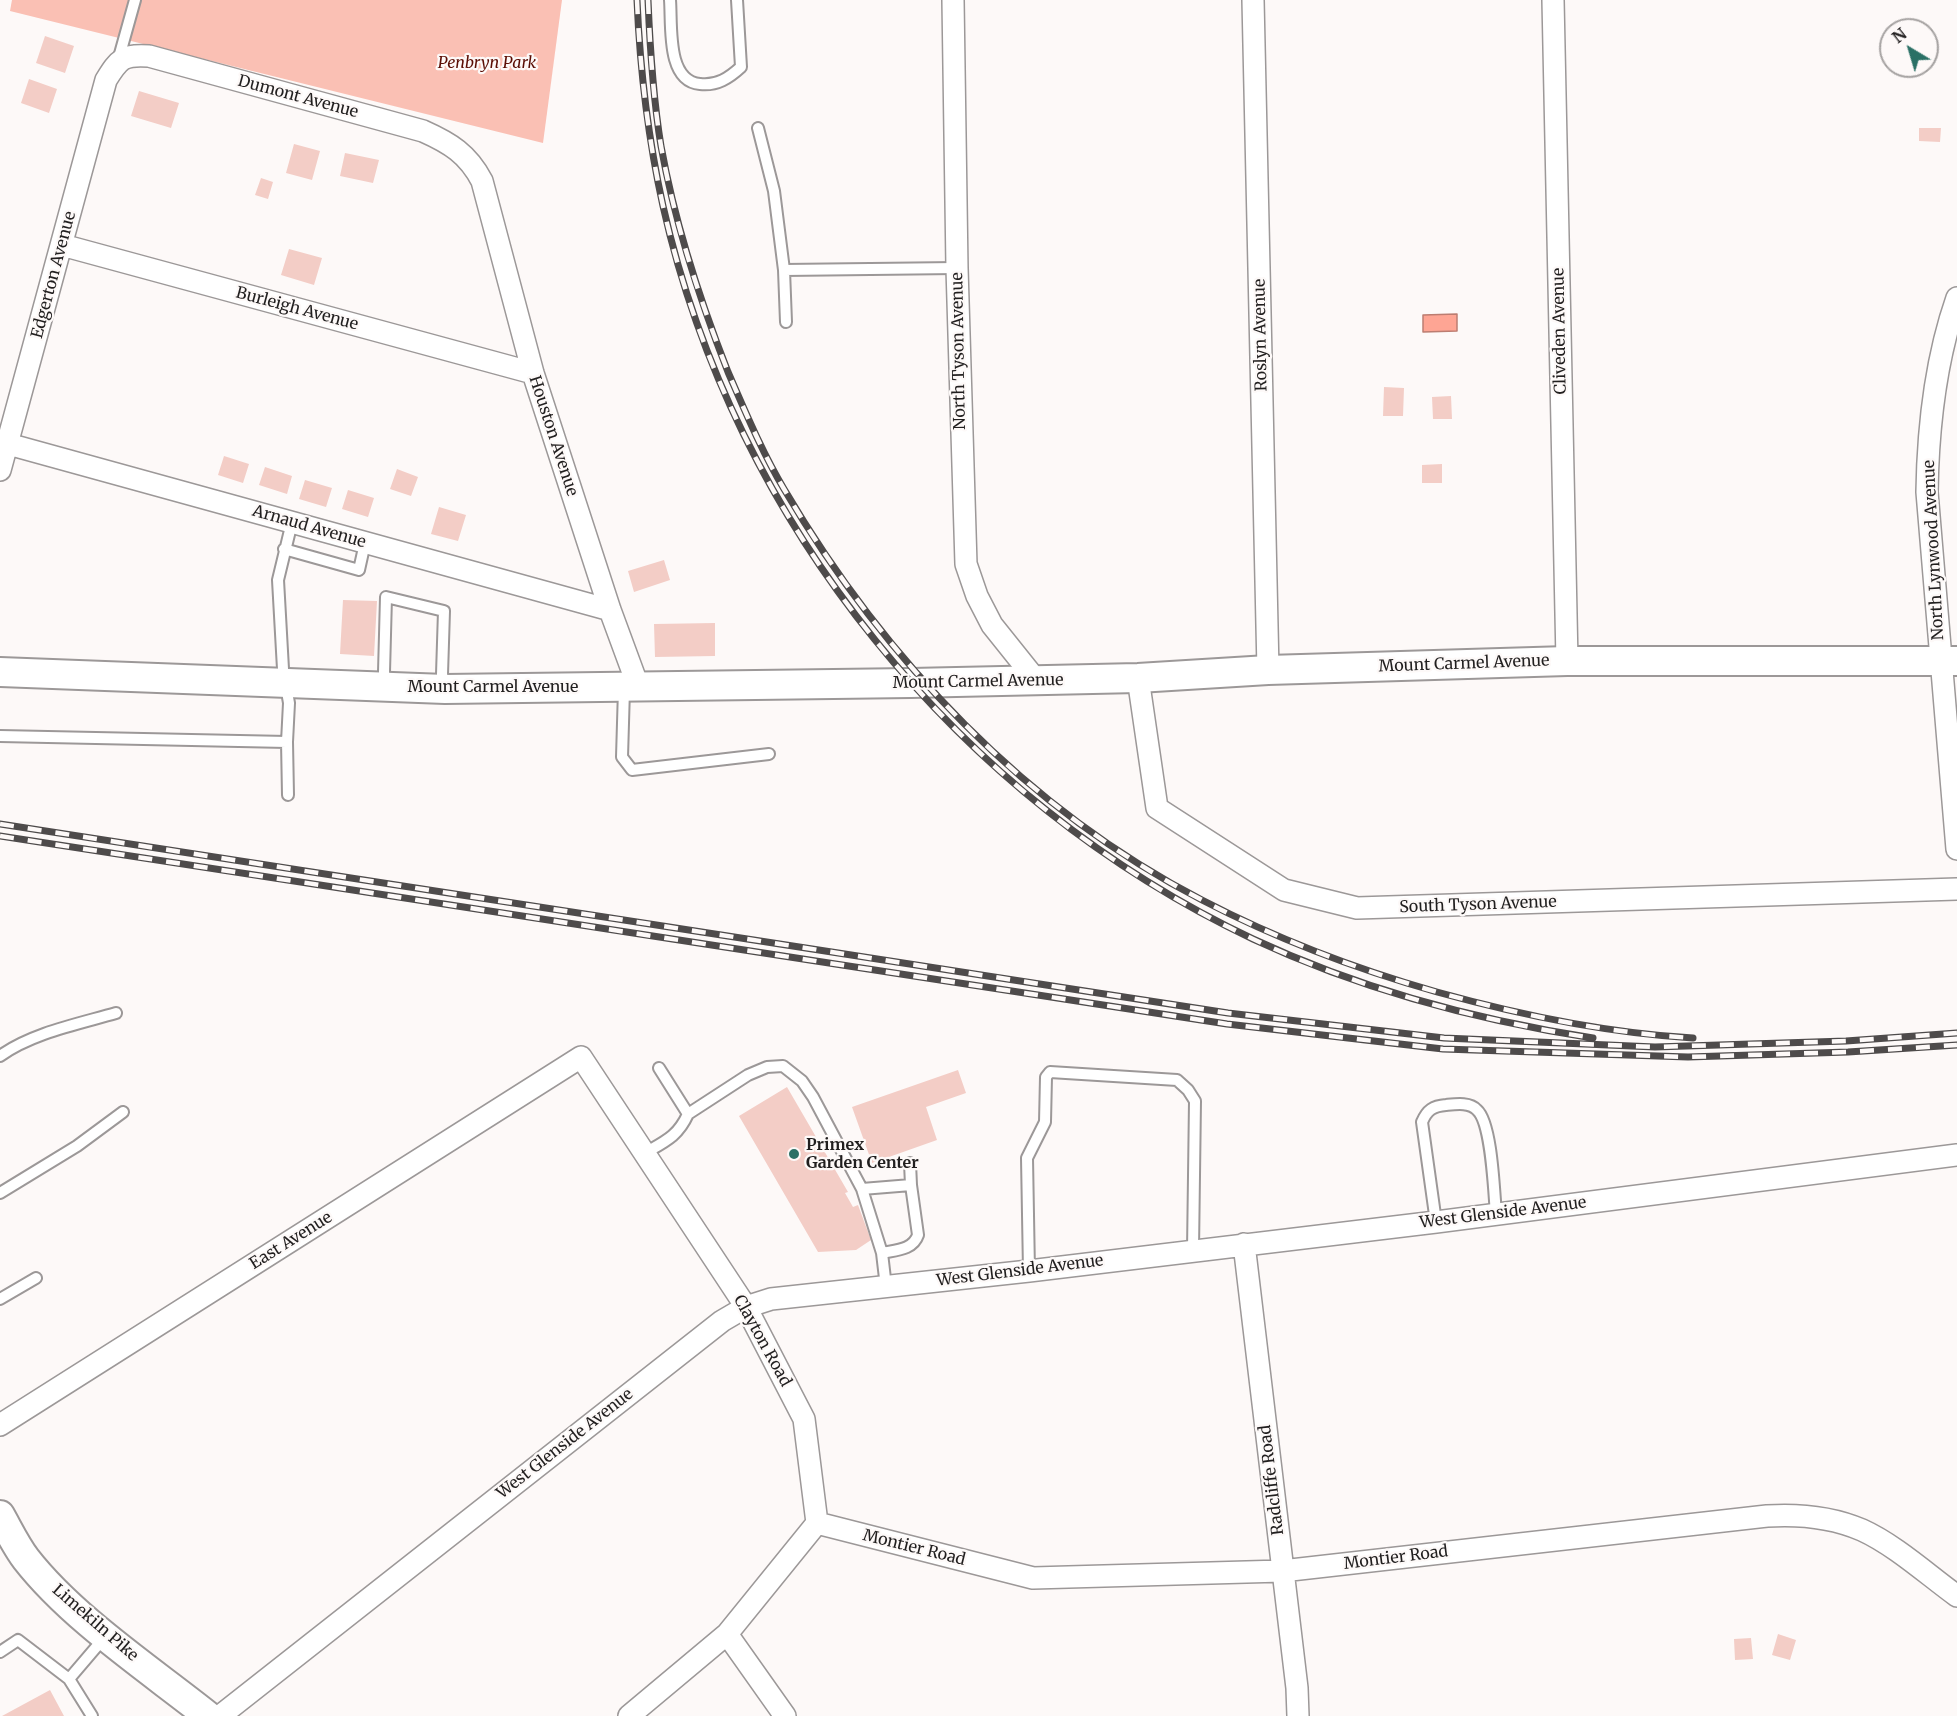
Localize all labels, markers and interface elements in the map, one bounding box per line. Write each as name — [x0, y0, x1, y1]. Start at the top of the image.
north arrow — [1879, 18, 1939, 78]
text: N — [1888, 24, 1910, 47]
park label: Penbryn Park — [438, 53, 536, 73]
street label: Dumont Avenue — [236, 72, 360, 122]
street label: Edgerton Avenue — [28, 209, 80, 341]
street label: Cliveden Avenue — [1549, 268, 1571, 394]
street label: North Tyson Avenue — [948, 272, 970, 430]
street label: Roslyn Avenue — [1250, 279, 1272, 391]
street label: Burleigh Avenue — [234, 283, 360, 335]
street label: Houston Avenue — [524, 373, 582, 499]
street label: North Lynwood Avenue — [1920, 459, 1948, 641]
street label: Arnaud Avenue — [250, 502, 368, 552]
street label: Mount Carmel Avenue — [1378, 651, 1550, 677]
street label: Mount Carmel Avenue — [892, 671, 1064, 693]
street label: Mount Carmel Avenue — [408, 677, 578, 697]
street label: South Tyson Avenue — [1399, 893, 1557, 917]
place label: Primex Garden Center — [806, 1135, 919, 1173]
marker: Primex Garden Center — [787, 1147, 801, 1161]
street label: West Glenside Avenue — [1419, 1193, 1587, 1233]
street label: East Avenue — [246, 1208, 336, 1274]
street label: West Glenside Avenue — [936, 1251, 1104, 1291]
street label: Clayton Road — [729, 1292, 795, 1390]
street label: West Glenside Avenue — [493, 1385, 637, 1503]
street label: Radcliffe Road — [1256, 1424, 1288, 1536]
street label: Montier Road — [861, 1526, 967, 1570]
street label: Montier Road — [1343, 1542, 1449, 1574]
street label: Limekiln Pike — [48, 1581, 142, 1665]

